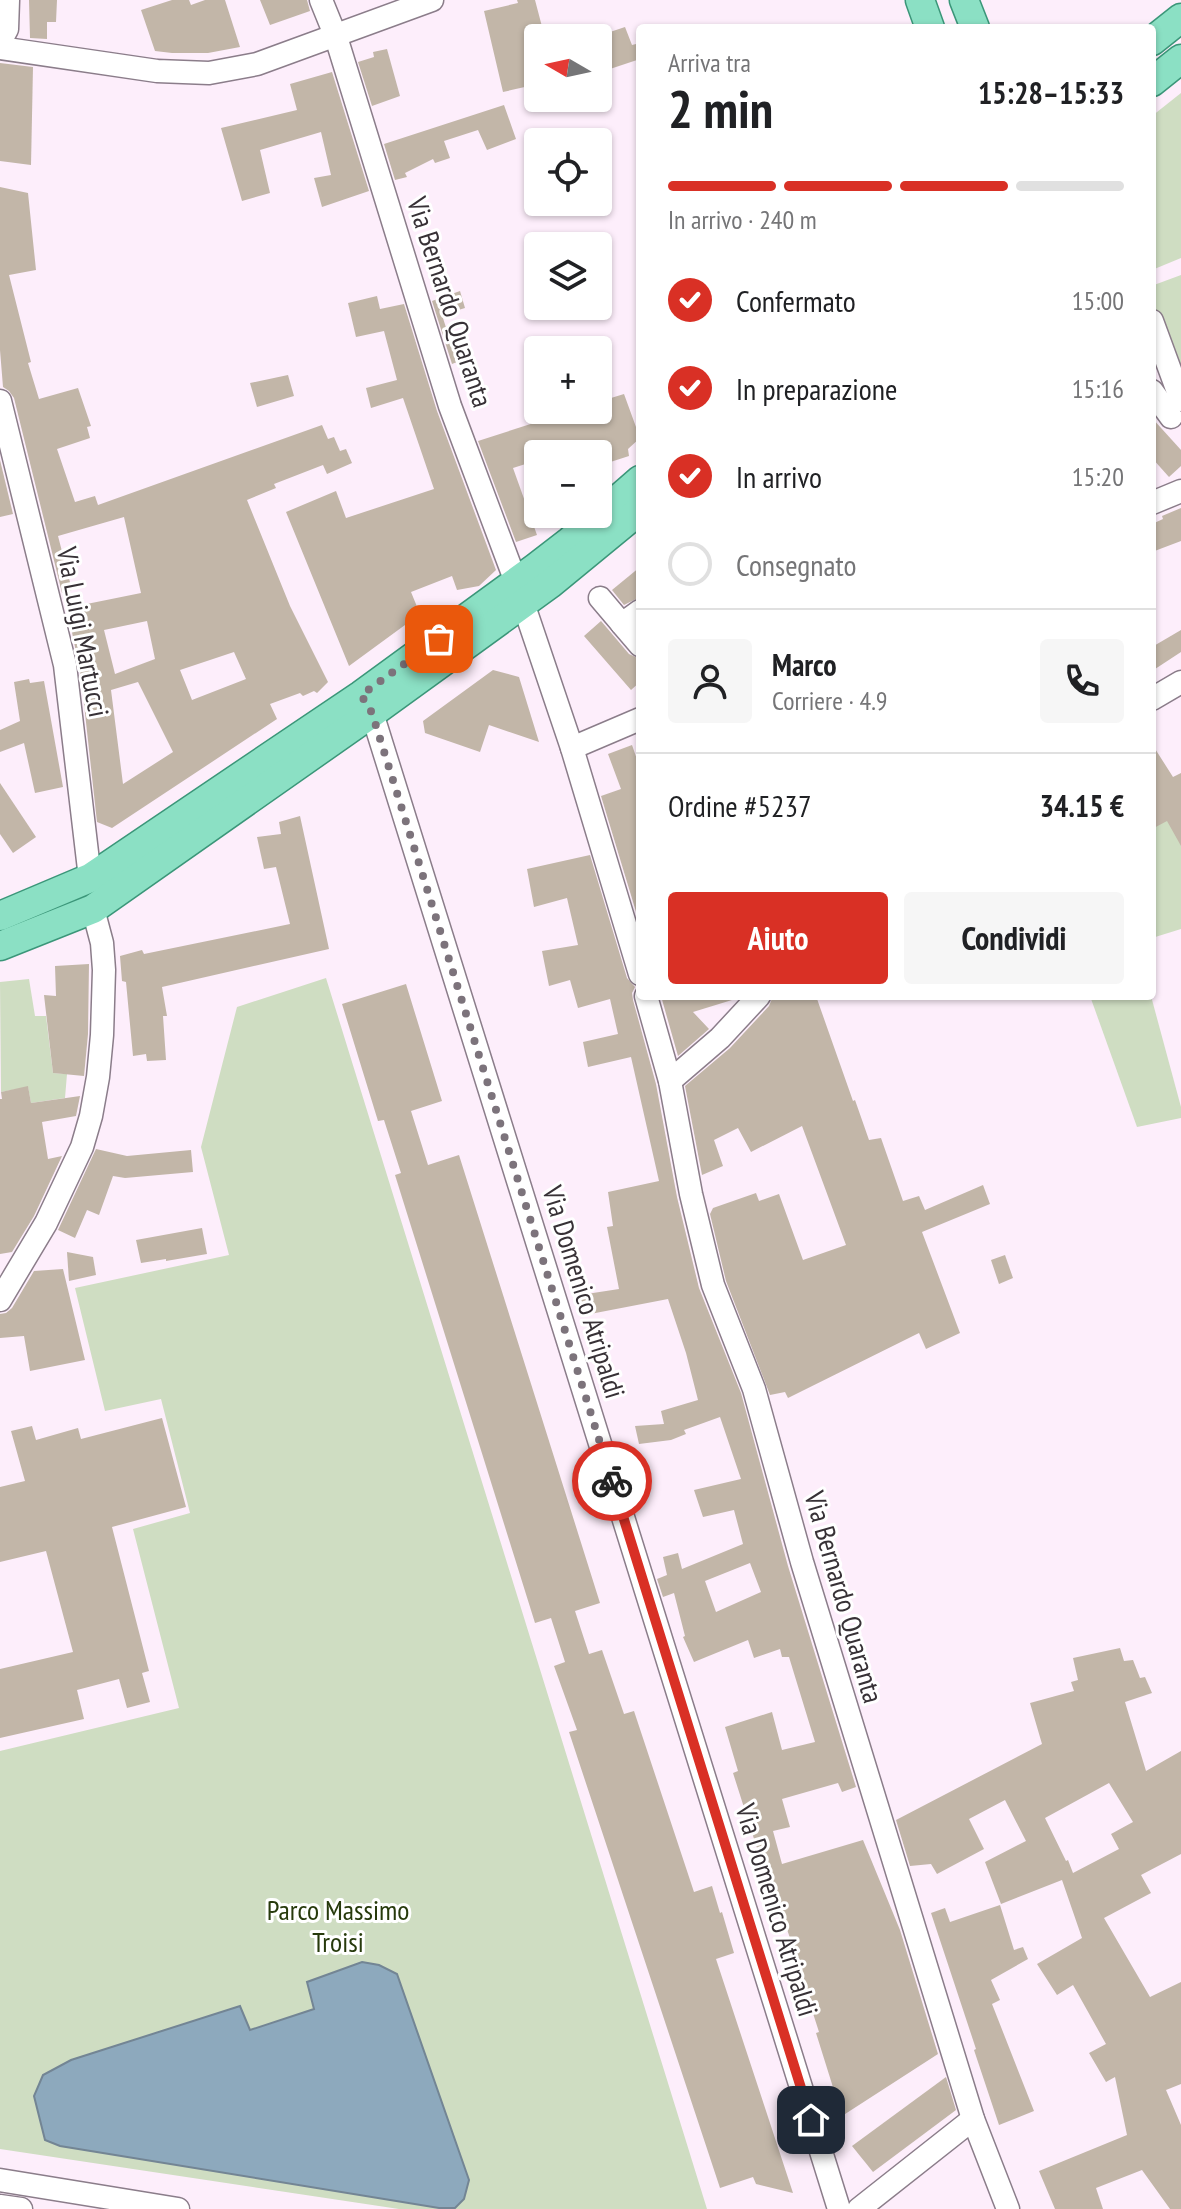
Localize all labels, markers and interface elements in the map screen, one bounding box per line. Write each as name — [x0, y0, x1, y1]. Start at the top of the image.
north arrow — [524, 24, 612, 112]
map controls — [524, 24, 612, 528]
text: Arriva tra — [668, 46, 751, 79]
text: 15:28–15:33 — [978, 73, 1124, 112]
text: 2 min — [668, 75, 773, 142]
button: locate — [524, 128, 612, 216]
street label: Via Bernardo Quaranta — [399, 191, 502, 412]
text: In arrivo · 240 m — [668, 203, 817, 236]
button: layers — [524, 232, 612, 320]
icon: check — [668, 278, 712, 322]
text: Confermato — [736, 281, 856, 320]
text: 15:00 — [1072, 284, 1124, 317]
button: + — [524, 336, 612, 424]
icon: check — [668, 366, 712, 410]
text: In preparazione — [736, 369, 897, 408]
text: 15:16 — [1072, 372, 1124, 405]
button: − — [524, 440, 612, 528]
icon: check — [668, 454, 712, 498]
text: In arrivo — [736, 457, 822, 496]
text: 15:20 — [1072, 460, 1124, 493]
street label: Via Luigi Martucci — [49, 543, 118, 720]
text: Consegnato — [736, 545, 856, 584]
pin — [405, 605, 473, 673]
icon: bag — [417, 617, 461, 661]
button: person — [668, 639, 752, 723]
button: phone — [1040, 639, 1124, 723]
text: Marco — [772, 645, 837, 684]
text: Corriere · 4.9 — [772, 684, 888, 717]
text: Ordine #5237 — [668, 786, 812, 825]
text: 34.15 € — [1040, 786, 1124, 825]
button: Aiuto — [668, 892, 888, 984]
button: Condividi — [904, 892, 1124, 984]
street label: Via Domenico Atripaldi — [534, 1180, 634, 1403]
courier — [572, 1441, 652, 1521]
icon: bike — [590, 1459, 634, 1503]
street label: Via Bernardo Quaranta — [796, 1486, 892, 1707]
street label: Via Domenico Atripaldi — [727, 1798, 827, 2021]
park label: Parco Massimo Troisi — [267, 1891, 409, 1960]
pin — [777, 2086, 845, 2154]
icon: home — [789, 2098, 833, 2142]

